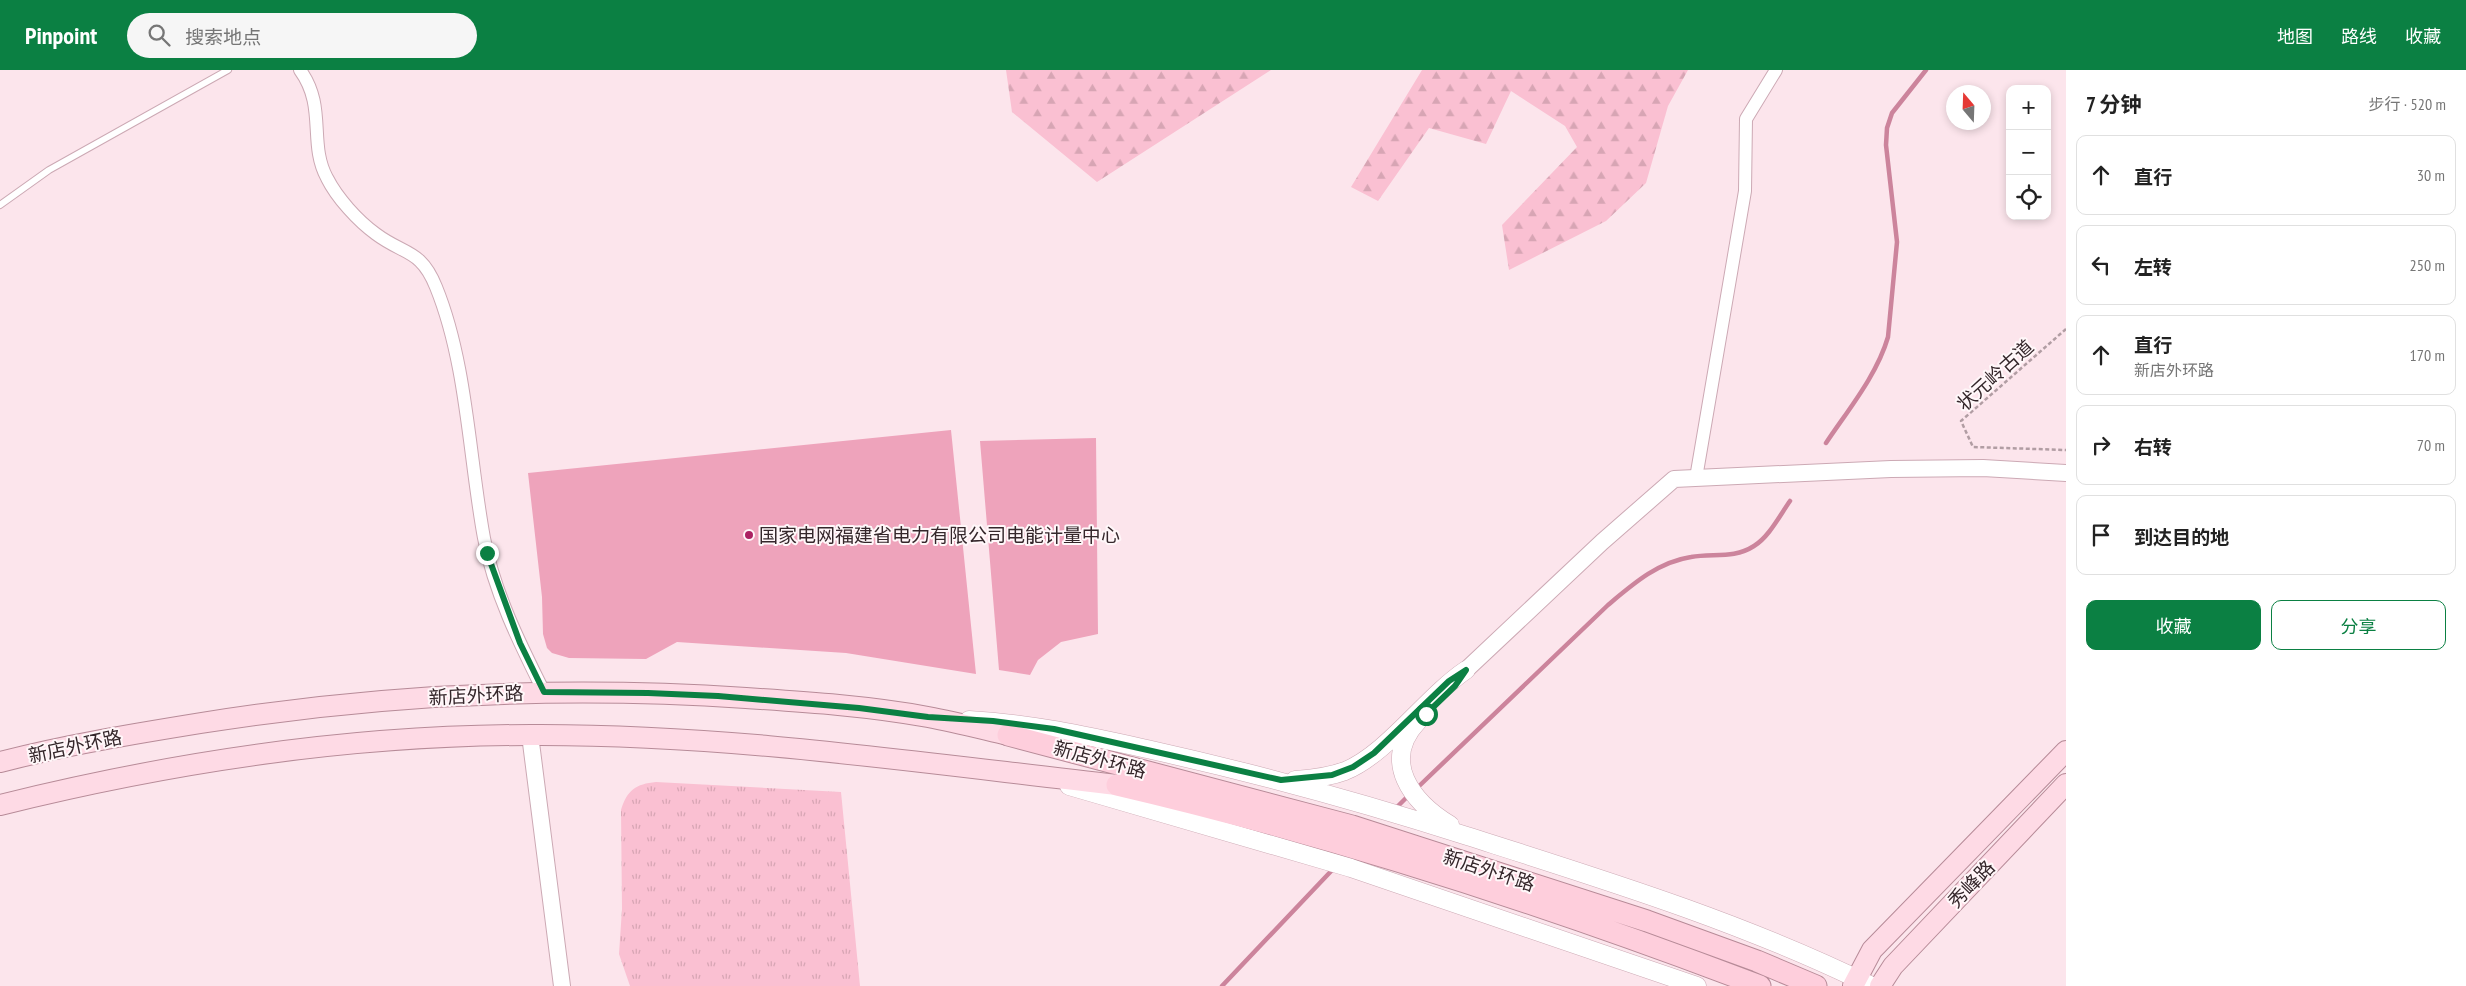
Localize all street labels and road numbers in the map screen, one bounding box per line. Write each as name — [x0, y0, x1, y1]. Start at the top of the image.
street label: 状元岭古道 — [1952, 334, 2038, 416]
street label: 新店外环路 — [428, 681, 524, 709]
street label: 新店外环路 — [26, 724, 124, 768]
street label: 新店外环路 — [1051, 735, 1149, 783]
street label: 新店外环路 — [1440, 844, 1538, 896]
street label: 秀峰路 — [1943, 855, 1999, 913]

